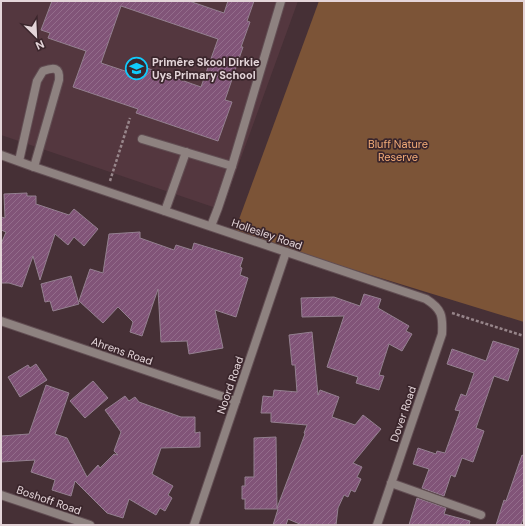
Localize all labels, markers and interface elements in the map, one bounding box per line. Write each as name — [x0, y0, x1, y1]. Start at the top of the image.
north arrow — [16, 16, 56, 56]
text: N — [34, 37, 47, 53]
school or university icon: Primêre Skool Dirkie Uys Primary School — [124, 55, 150, 81]
place label: Primêre Skool Dirkie Uys Primary School — [152, 55, 260, 82]
park label: Bluff Nature Reserve — [368, 137, 428, 164]
street label: Hollesley Road — [230, 215, 304, 253]
street label: Ahrens Road — [89, 334, 155, 368]
street label: Noord Road — [214, 354, 246, 416]
street label: Dover Road — [387, 384, 419, 444]
street label: Boshoff Road — [15, 482, 83, 518]

